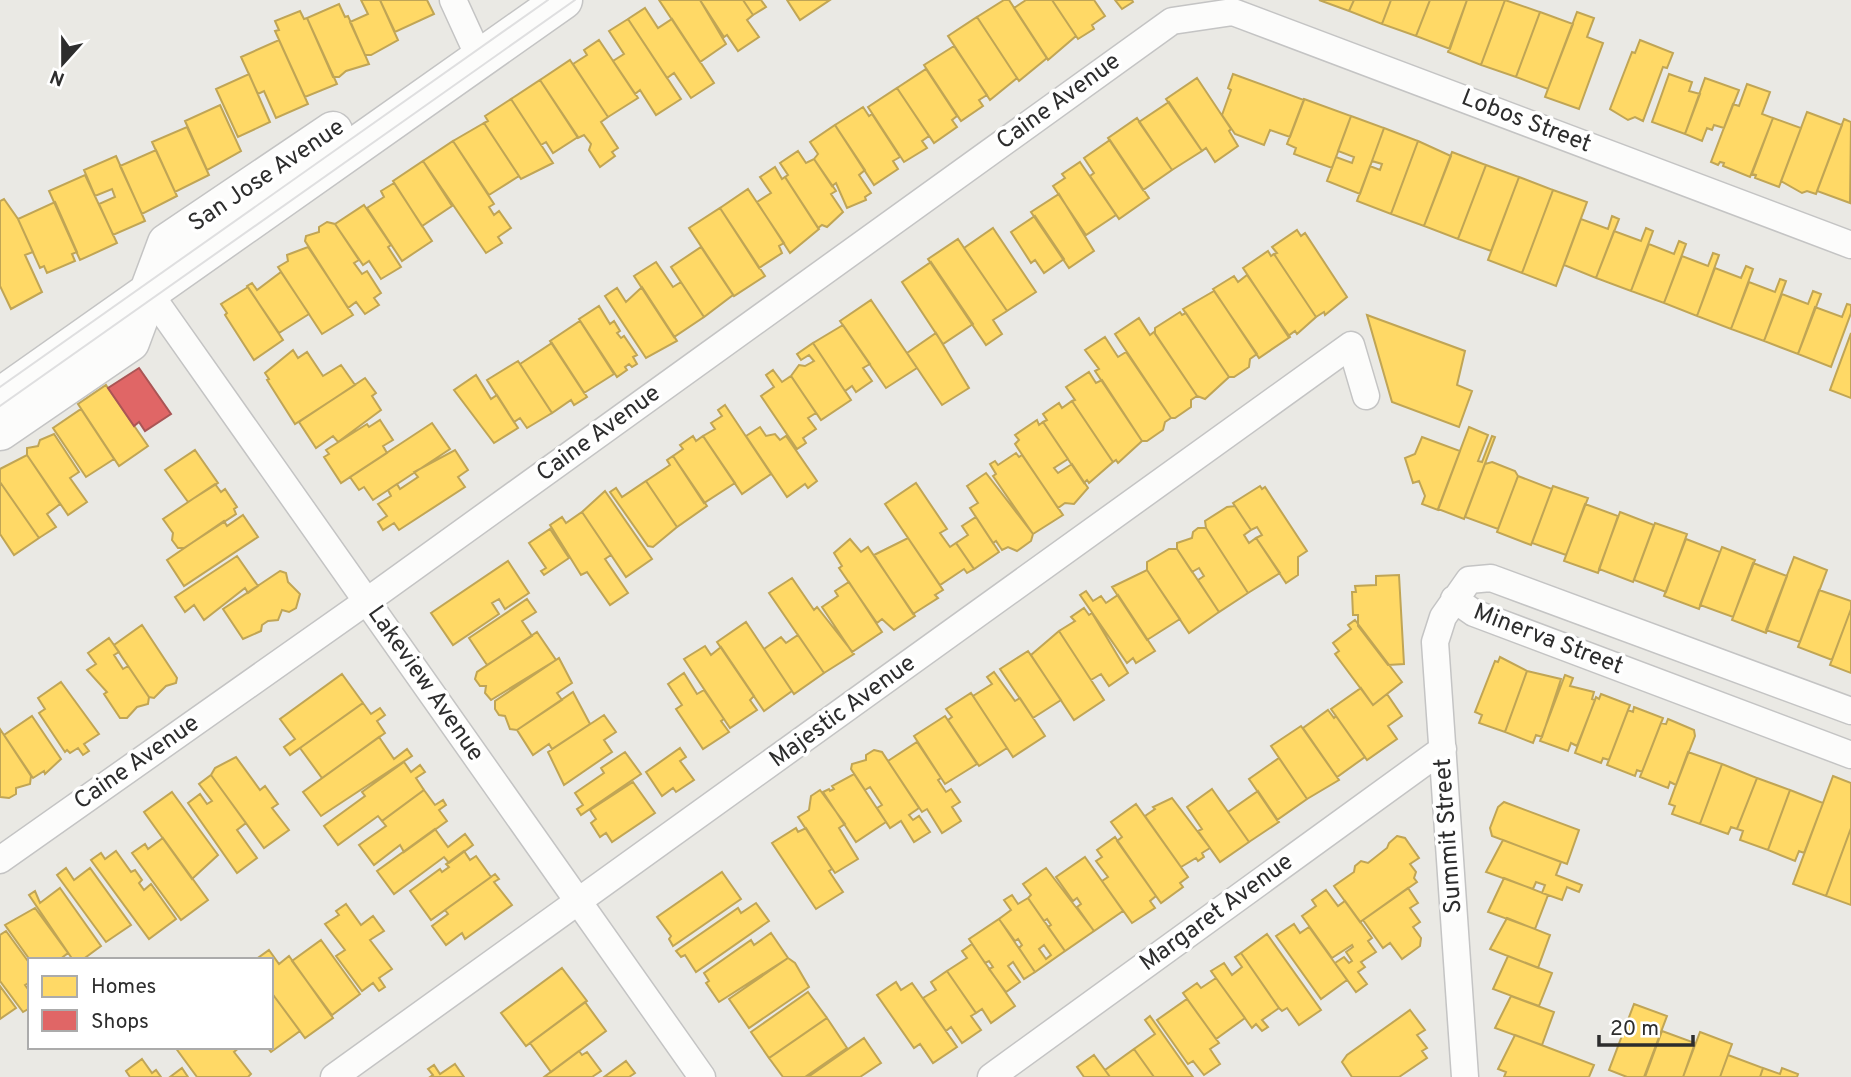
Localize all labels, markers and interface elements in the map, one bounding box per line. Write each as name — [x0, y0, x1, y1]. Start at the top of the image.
north arrow — [28, 28, 98, 98]
street label: Caine Avenue — [991, 47, 1127, 157]
text: N — [47, 63, 68, 91]
street label: Lobos Street — [1457, 83, 1595, 161]
street label: San Jose Avenue — [183, 113, 351, 239]
street label: Caine Avenue — [531, 379, 667, 489]
street label: Minerva Street — [1469, 598, 1627, 682]
street label: Lakeview Avenue — [360, 600, 490, 768]
street label: Majestic Avenue — [764, 649, 922, 775]
street label: Caine Avenue — [69, 709, 205, 817]
street label: Summit Street — [1429, 757, 1469, 915]
street label: Margaret Avenue — [1134, 847, 1300, 979]
legend — [28, 958, 273, 1049]
text: Homes — [91, 974, 156, 1001]
scale bar — [1599, 1004, 1694, 1048]
text: Shops — [91, 1009, 149, 1036]
text: 20 m — [1610, 1016, 1659, 1043]

